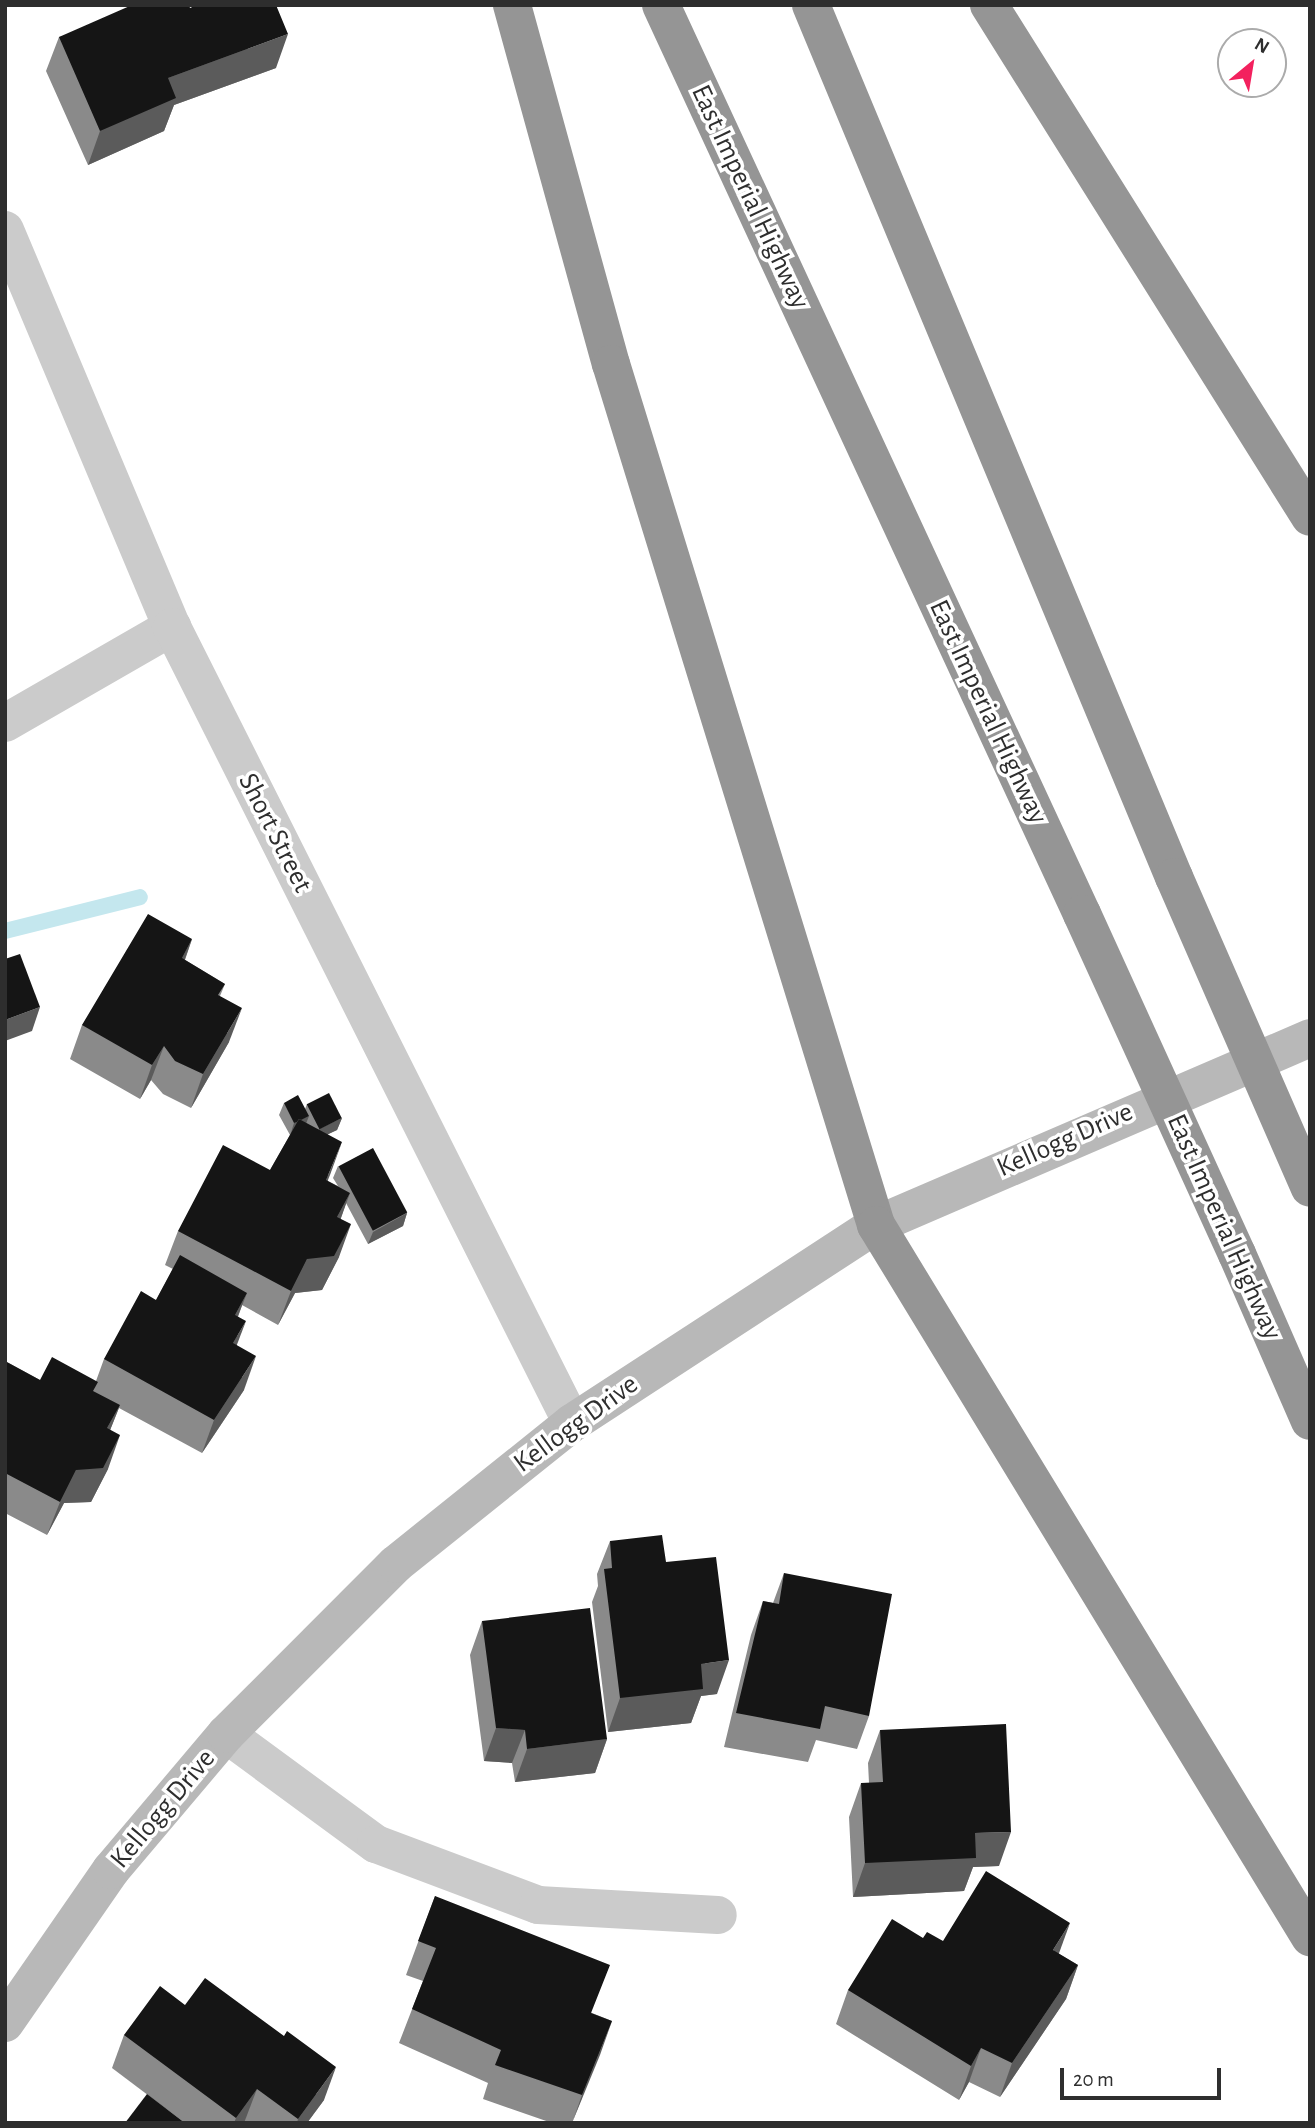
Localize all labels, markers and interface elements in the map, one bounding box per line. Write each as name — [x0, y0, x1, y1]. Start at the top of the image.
north arrow — [1217, 28, 1287, 98]
text: N — [1251, 35, 1272, 58]
street label: East Imperial Highway — [683, 80, 817, 314]
street label: East Imperial Highway — [921, 595, 1055, 829]
street label: Short Street — [231, 768, 319, 898]
street label: Kellogg Drive — [992, 1095, 1138, 1185]
street label: East Imperial Highway — [1159, 1109, 1289, 1345]
street label: Kellogg Drive — [507, 1368, 645, 1480]
street label: Kellogg Drive — [103, 1743, 223, 1875]
scale bar — [1063, 2054, 1224, 2098]
text: 20 m — [1073, 2069, 1114, 2090]

